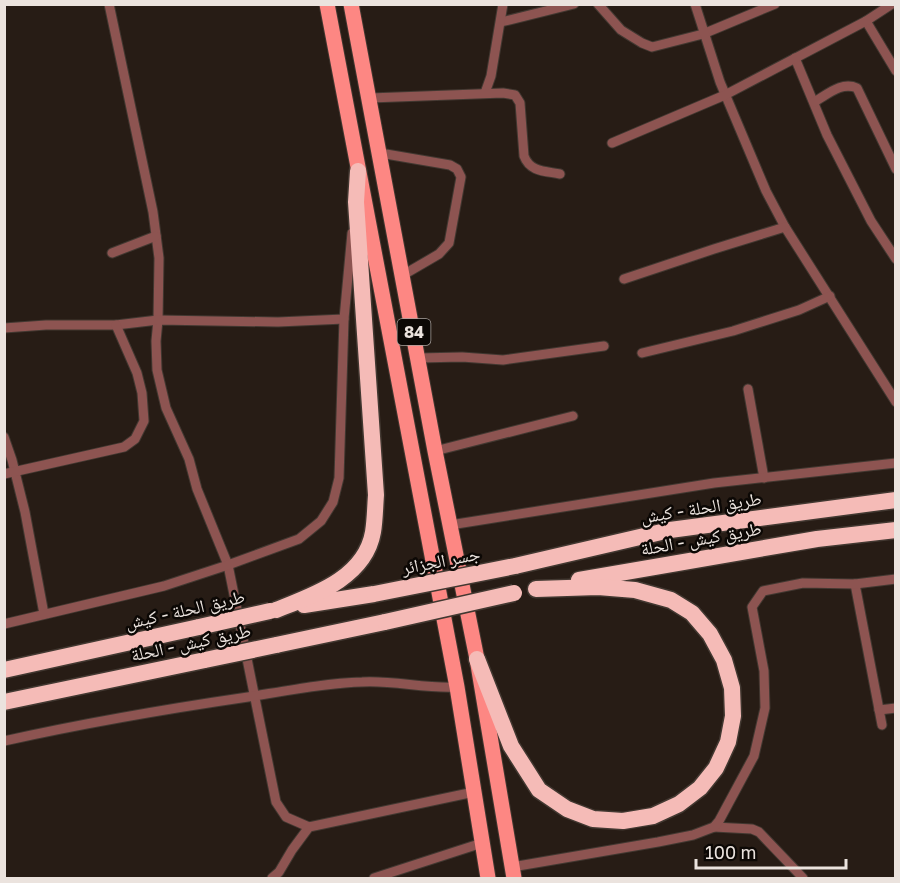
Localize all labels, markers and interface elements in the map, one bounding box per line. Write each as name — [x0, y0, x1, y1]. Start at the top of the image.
road number: 84 — [398, 319, 430, 345]
street label: طريق الحلة - كيش — [639, 487, 763, 528]
street label: طريق كيش - الحلة — [639, 517, 763, 560]
street label: جسر الجزائر — [399, 542, 482, 579]
street label: طريق الحلة - كيش — [123, 585, 247, 634]
street label: طريق كيش - الحلة — [129, 619, 253, 666]
scale bar — [696, 832, 846, 870]
text: 100 m — [705, 841, 756, 863]

